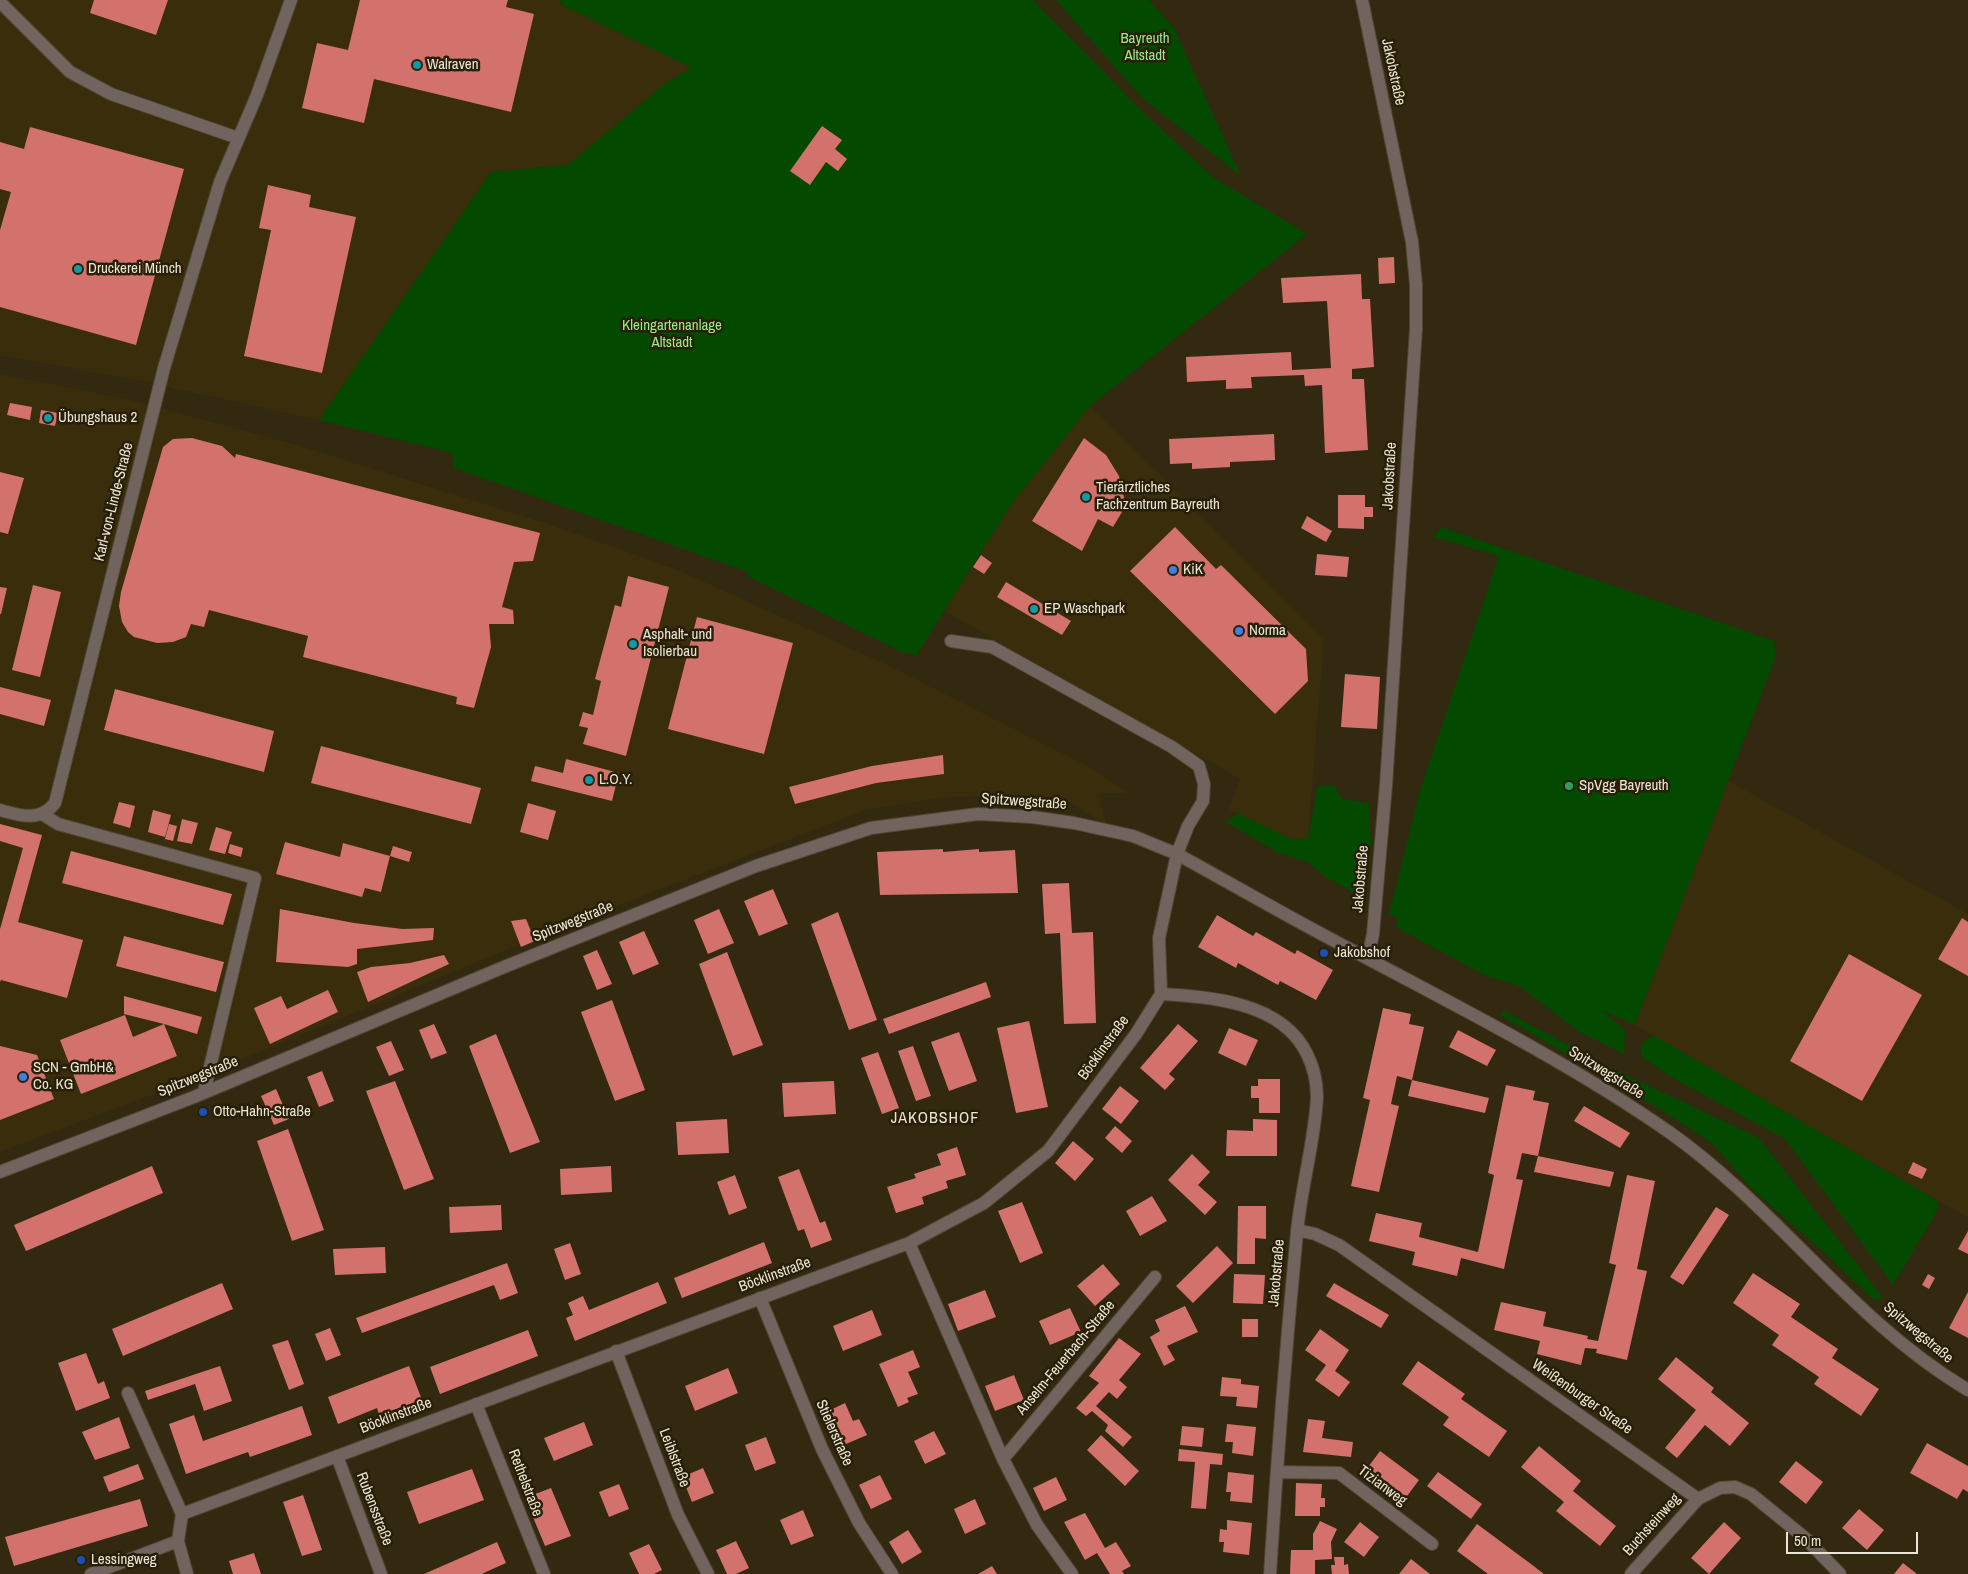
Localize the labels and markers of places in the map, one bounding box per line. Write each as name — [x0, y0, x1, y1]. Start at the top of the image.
place label: Walraven — [427, 56, 478, 74]
marker: Walraven — [411, 59, 423, 71]
place label: Druckerei Münch — [88, 260, 182, 278]
marker: Druckerei Münch — [72, 263, 84, 275]
place label: Übungshaus 2 — [58, 409, 137, 427]
marker: Übungshaus 2 — [42, 412, 54, 424]
place label: Tierärztliches Fachzentrum Bayreuth — [1096, 479, 1220, 514]
marker: Tierärztliches Fachzentrum Bayreuth — [1080, 491, 1092, 503]
place label: KiK — [1183, 561, 1203, 579]
marker: KiK — [1167, 564, 1179, 576]
place label: EP Waschpark — [1044, 600, 1125, 618]
marker: EP Waschpark — [1028, 603, 1040, 615]
place label: Norma — [1249, 622, 1286, 640]
marker: Norma — [1233, 625, 1245, 637]
place label: Asphalt- und Isolierbau — [643, 626, 712, 661]
marker: Asphalt- und Isolierbau — [627, 638, 639, 650]
place label: L.O.Y. — [599, 771, 632, 789]
marker: L.O.Y. — [583, 774, 595, 786]
place label: SpVgg Bayreuth — [1579, 777, 1669, 795]
marker: SpVgg Bayreuth — [1563, 780, 1575, 792]
place label: Jakobshof — [1334, 944, 1390, 962]
marker: Jakobshof — [1318, 947, 1330, 959]
place label: SCN - GmbH& Co. KG — [33, 1059, 114, 1094]
marker: SCN - GmbH& Co. KG — [17, 1071, 29, 1083]
place label: Otto-Hahn-Straße — [213, 1103, 311, 1121]
marker: Otto-Hahn-Straße — [197, 1106, 209, 1118]
place label: Lessingweg — [91, 1551, 157, 1569]
marker: Lessingweg — [75, 1554, 87, 1566]

